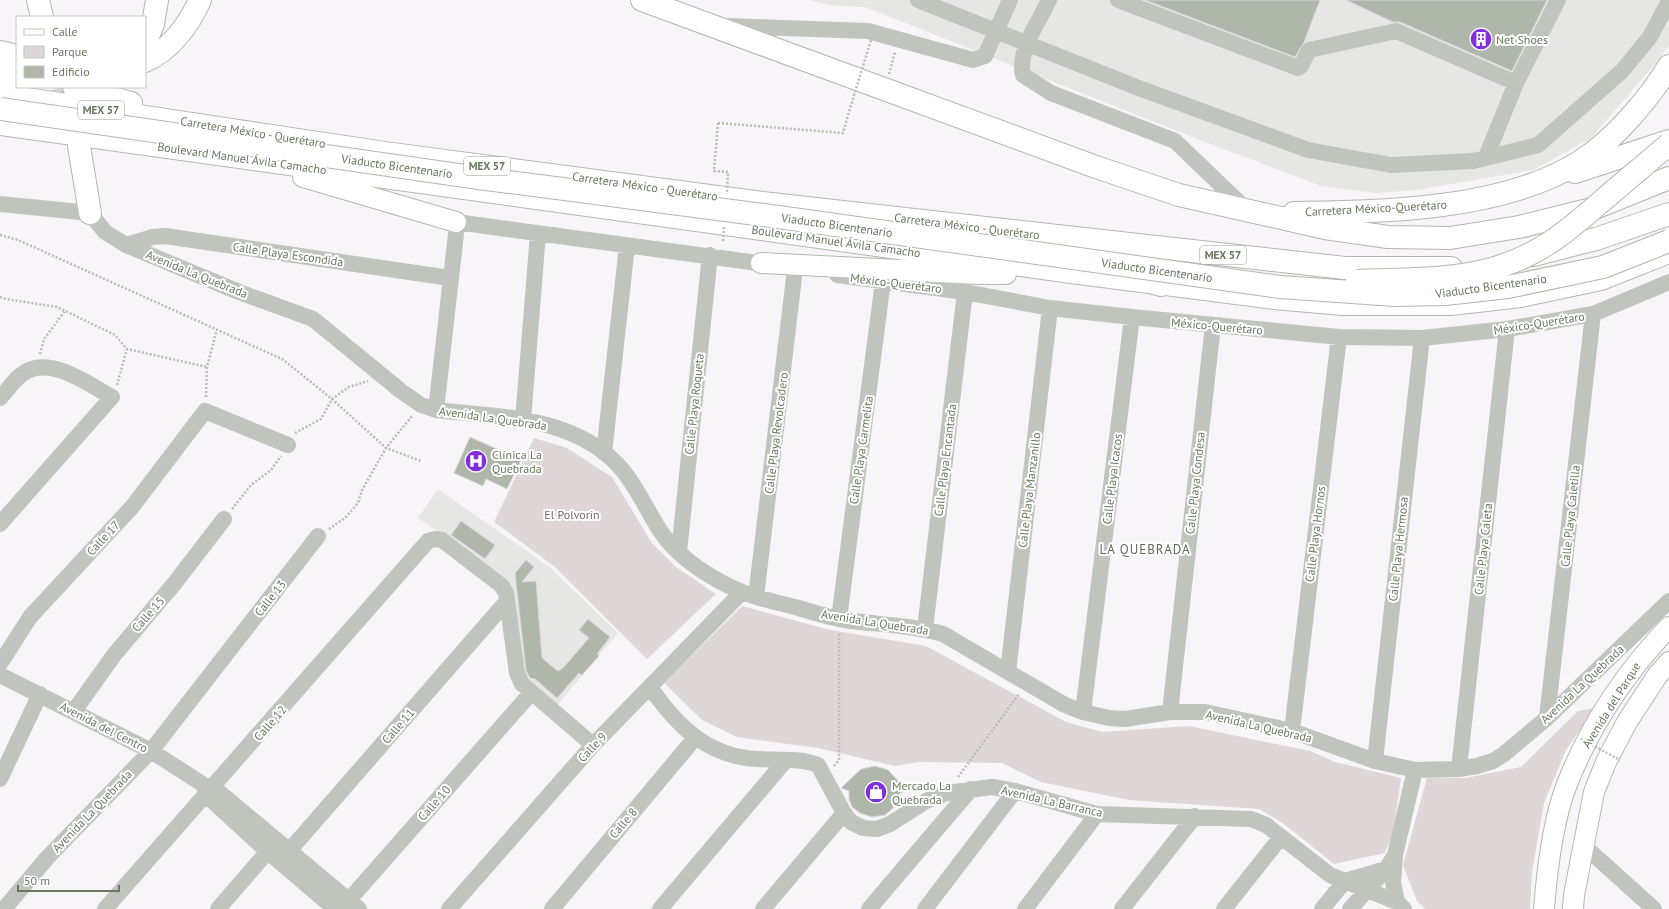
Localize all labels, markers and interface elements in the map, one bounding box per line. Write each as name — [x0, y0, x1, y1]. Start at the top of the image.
legend — [16, 16, 146, 88]
text: Calle — [52, 24, 78, 39]
building icon: Net Shoes — [1468, 26, 1494, 52]
place label: Net Shoes — [1496, 32, 1548, 47]
text: Parque — [52, 44, 87, 59]
text: Edificio — [52, 64, 90, 79]
road number: MEX 57 — [78, 101, 124, 119]
street label: Carretera México - Querétaro — [179, 113, 327, 151]
street label: Boulevard Manuel Ávila Camacho — [156, 139, 328, 177]
street label: Viaducto Bicentenario — [339, 151, 454, 181]
road number: MEX 57 — [464, 157, 510, 175]
street label: Carretera México - Querétaro — [571, 168, 719, 204]
street label: Carretera México-Querétaro — [1305, 197, 1447, 219]
street label: Viaducto Bicentenario — [779, 210, 894, 240]
street label: Carretera México - Querétaro — [893, 210, 1041, 242]
street label: Boulevard Manuel Ávila Camacho — [750, 222, 922, 260]
street label: Calle Playa Escondida — [232, 239, 344, 269]
road number: MEX 57 — [1200, 246, 1246, 264]
street label: Avenida La Quebrada — [144, 247, 250, 301]
street label: Viaducto Bicentenario — [1099, 255, 1214, 285]
street label: México-Querétaro — [849, 270, 943, 296]
street label: Viaducto Bicentenario — [1433, 271, 1548, 301]
street label: México-Querétaro — [1492, 308, 1586, 338]
street label: México-Querétaro — [1170, 315, 1264, 337]
street label: Calle Playa Roqueta — [681, 353, 707, 455]
street label: Calle Playa Revolcadero — [761, 371, 791, 495]
street label: Calle Playa Carmelita — [846, 395, 876, 505]
street label: Avenida La Quebrada — [438, 403, 548, 433]
street label: Calle Playa Encantada — [931, 403, 959, 517]
street label: Calle Playa Manzanillo — [1014, 431, 1044, 549]
street label: Calle Playa Condesa — [1182, 431, 1208, 535]
street label: Calle Playa Icacos — [1099, 433, 1125, 525]
place label: Clínica La Quebrada — [492, 447, 542, 476]
hospital icon: Clínica La Quebrada — [463, 448, 489, 474]
street label: Calle Playa Caletilla — [1557, 464, 1583, 568]
street label: Calle Playa Hornos — [1302, 485, 1328, 583]
street label: Calle Playa Hermosa — [1385, 496, 1411, 602]
street label: Calle Playa Caleta — [1471, 502, 1495, 596]
park label: El Polvorín — [544, 507, 600, 522]
street label: Calle 17 — [83, 518, 123, 558]
district label: LA QUEBRADA — [1099, 541, 1191, 558]
street label: Calle 13 — [251, 577, 289, 619]
street label: Calle 15 — [129, 593, 167, 635]
street label: Avenida La Quebrada — [820, 606, 930, 638]
street label: Avenida La Quebrada — [1537, 641, 1627, 727]
street label: Avenida del Parque — [1579, 659, 1643, 751]
street label: Avenida del Centro — [58, 698, 150, 756]
street label: Calle 12 — [251, 702, 289, 744]
street label: Calle 11 — [379, 705, 417, 747]
street label: Avenida La Quebrada — [1204, 706, 1314, 746]
street label: Calle 9 — [574, 729, 610, 765]
street label: Avenida La Quebrada — [49, 767, 135, 855]
place label: Mercado La Quebrada — [892, 778, 951, 807]
shop icon: Mercado La Quebrada — [863, 779, 889, 805]
street label: Calle 10 — [415, 782, 454, 824]
street label: Avenida La Barranca — [1000, 782, 1104, 820]
street label: Calle 8 — [606, 805, 640, 841]
scale bar — [18, 867, 119, 893]
text: 50 m — [24, 873, 50, 888]

